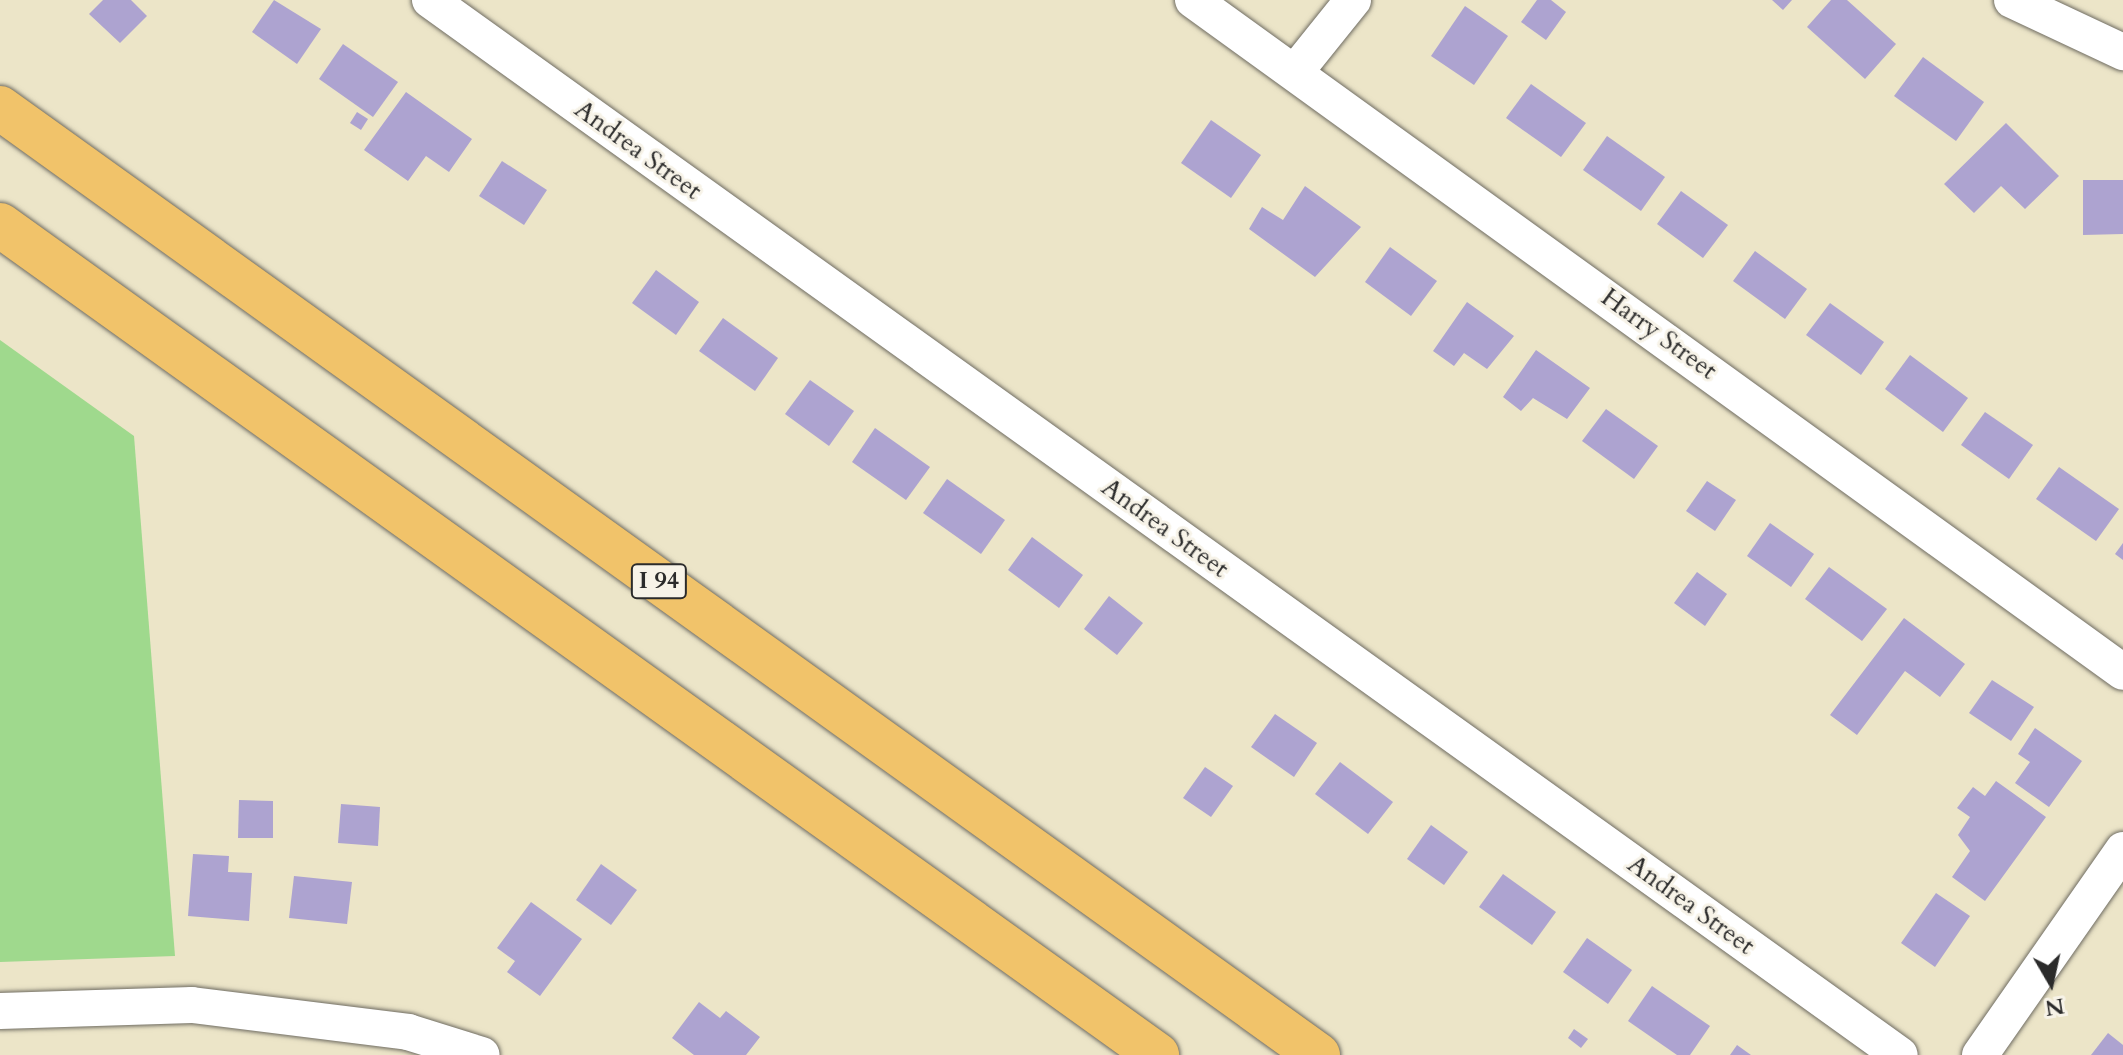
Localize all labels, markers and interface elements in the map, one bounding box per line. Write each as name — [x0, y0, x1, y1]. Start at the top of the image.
street label: Andrea Street — [568, 94, 708, 206]
street label: Harry Street — [1595, 282, 1723, 386]
street label: Andrea Street — [1095, 472, 1235, 584]
road number: I 94 — [629, 561, 689, 601]
street label: Andrea Street — [1621, 849, 1761, 961]
north arrow — [2011, 943, 2091, 1023]
text: N — [2043, 990, 2067, 1023]

